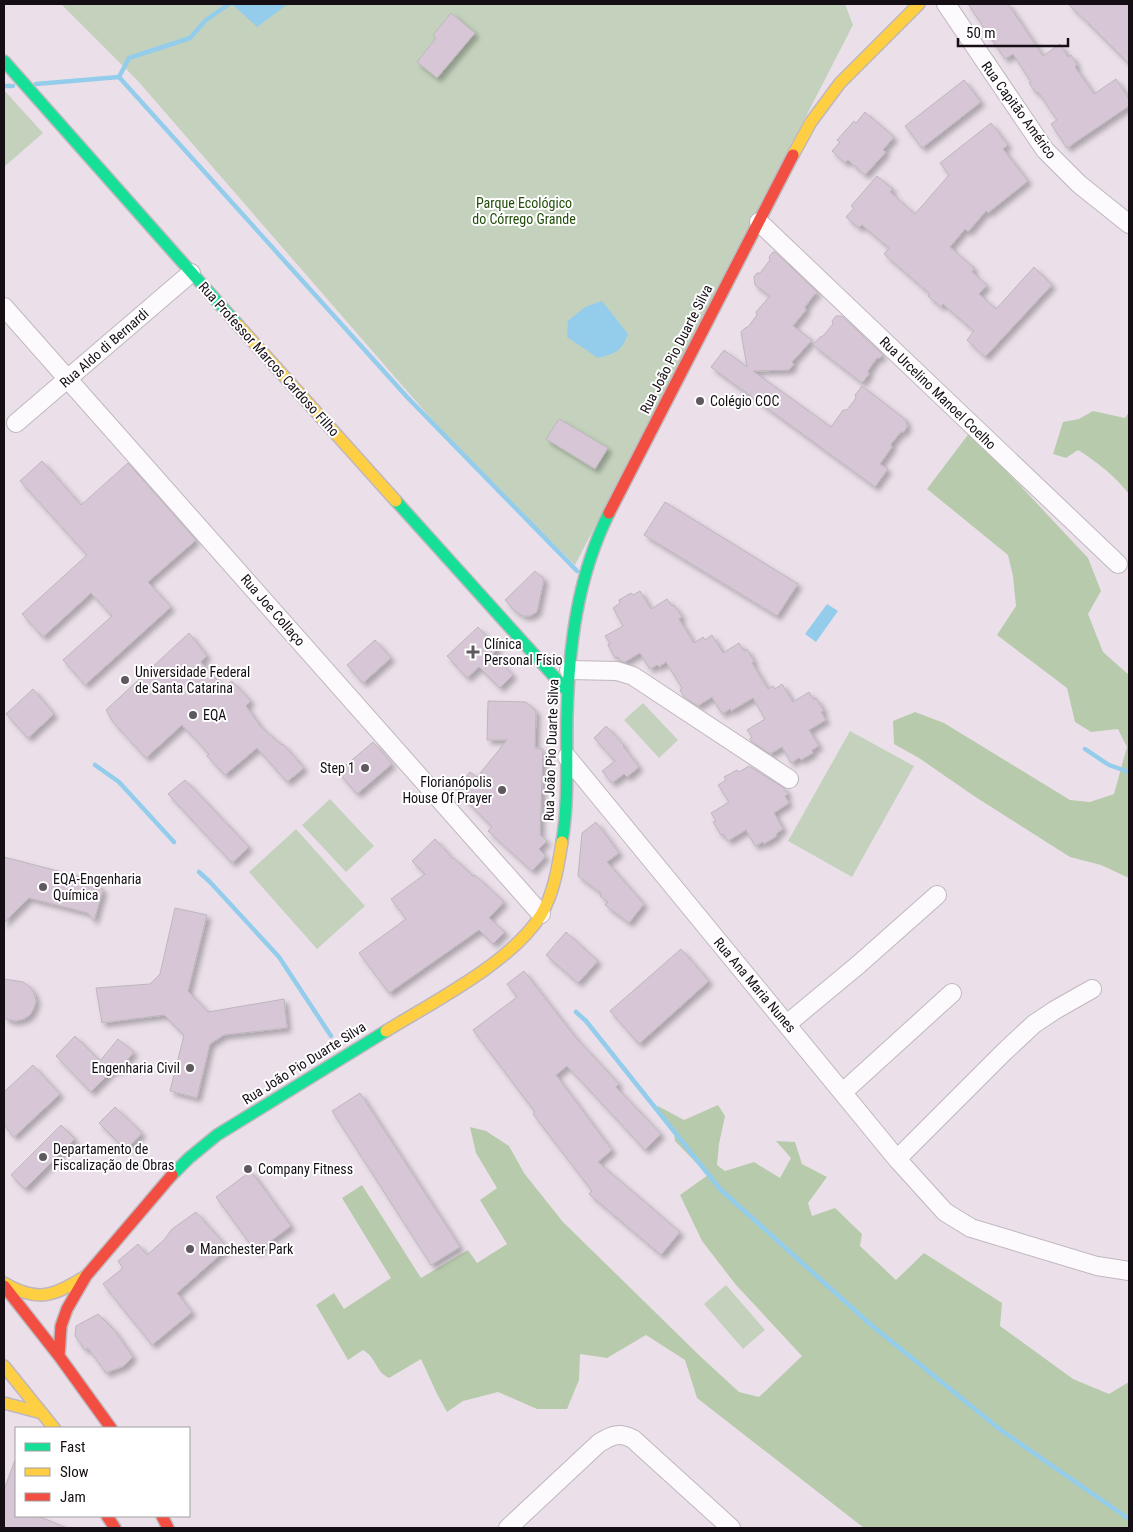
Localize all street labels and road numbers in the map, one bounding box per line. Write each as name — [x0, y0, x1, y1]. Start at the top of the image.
street label: Rua Capitão Américo — [978, 58, 1060, 162]
street label: Rua Professor Marcos Cardoso Filho — [195, 279, 343, 439]
street label: Rua João Pio Duarte Silva — [637, 282, 715, 416]
street label: Rua Aldo di Bernardi — [56, 305, 152, 391]
street label: Rua Urcelino Manoel Coelho — [877, 333, 999, 453]
street label: Rua Joe Collaço — [238, 571, 308, 649]
street label: Rua João Pio Duarte Silva — [541, 679, 561, 821]
street label: Rua Ana Maria Nunes — [711, 934, 799, 1036]
street label: Rua João Pio Duarte Silva — [239, 1019, 369, 1107]

